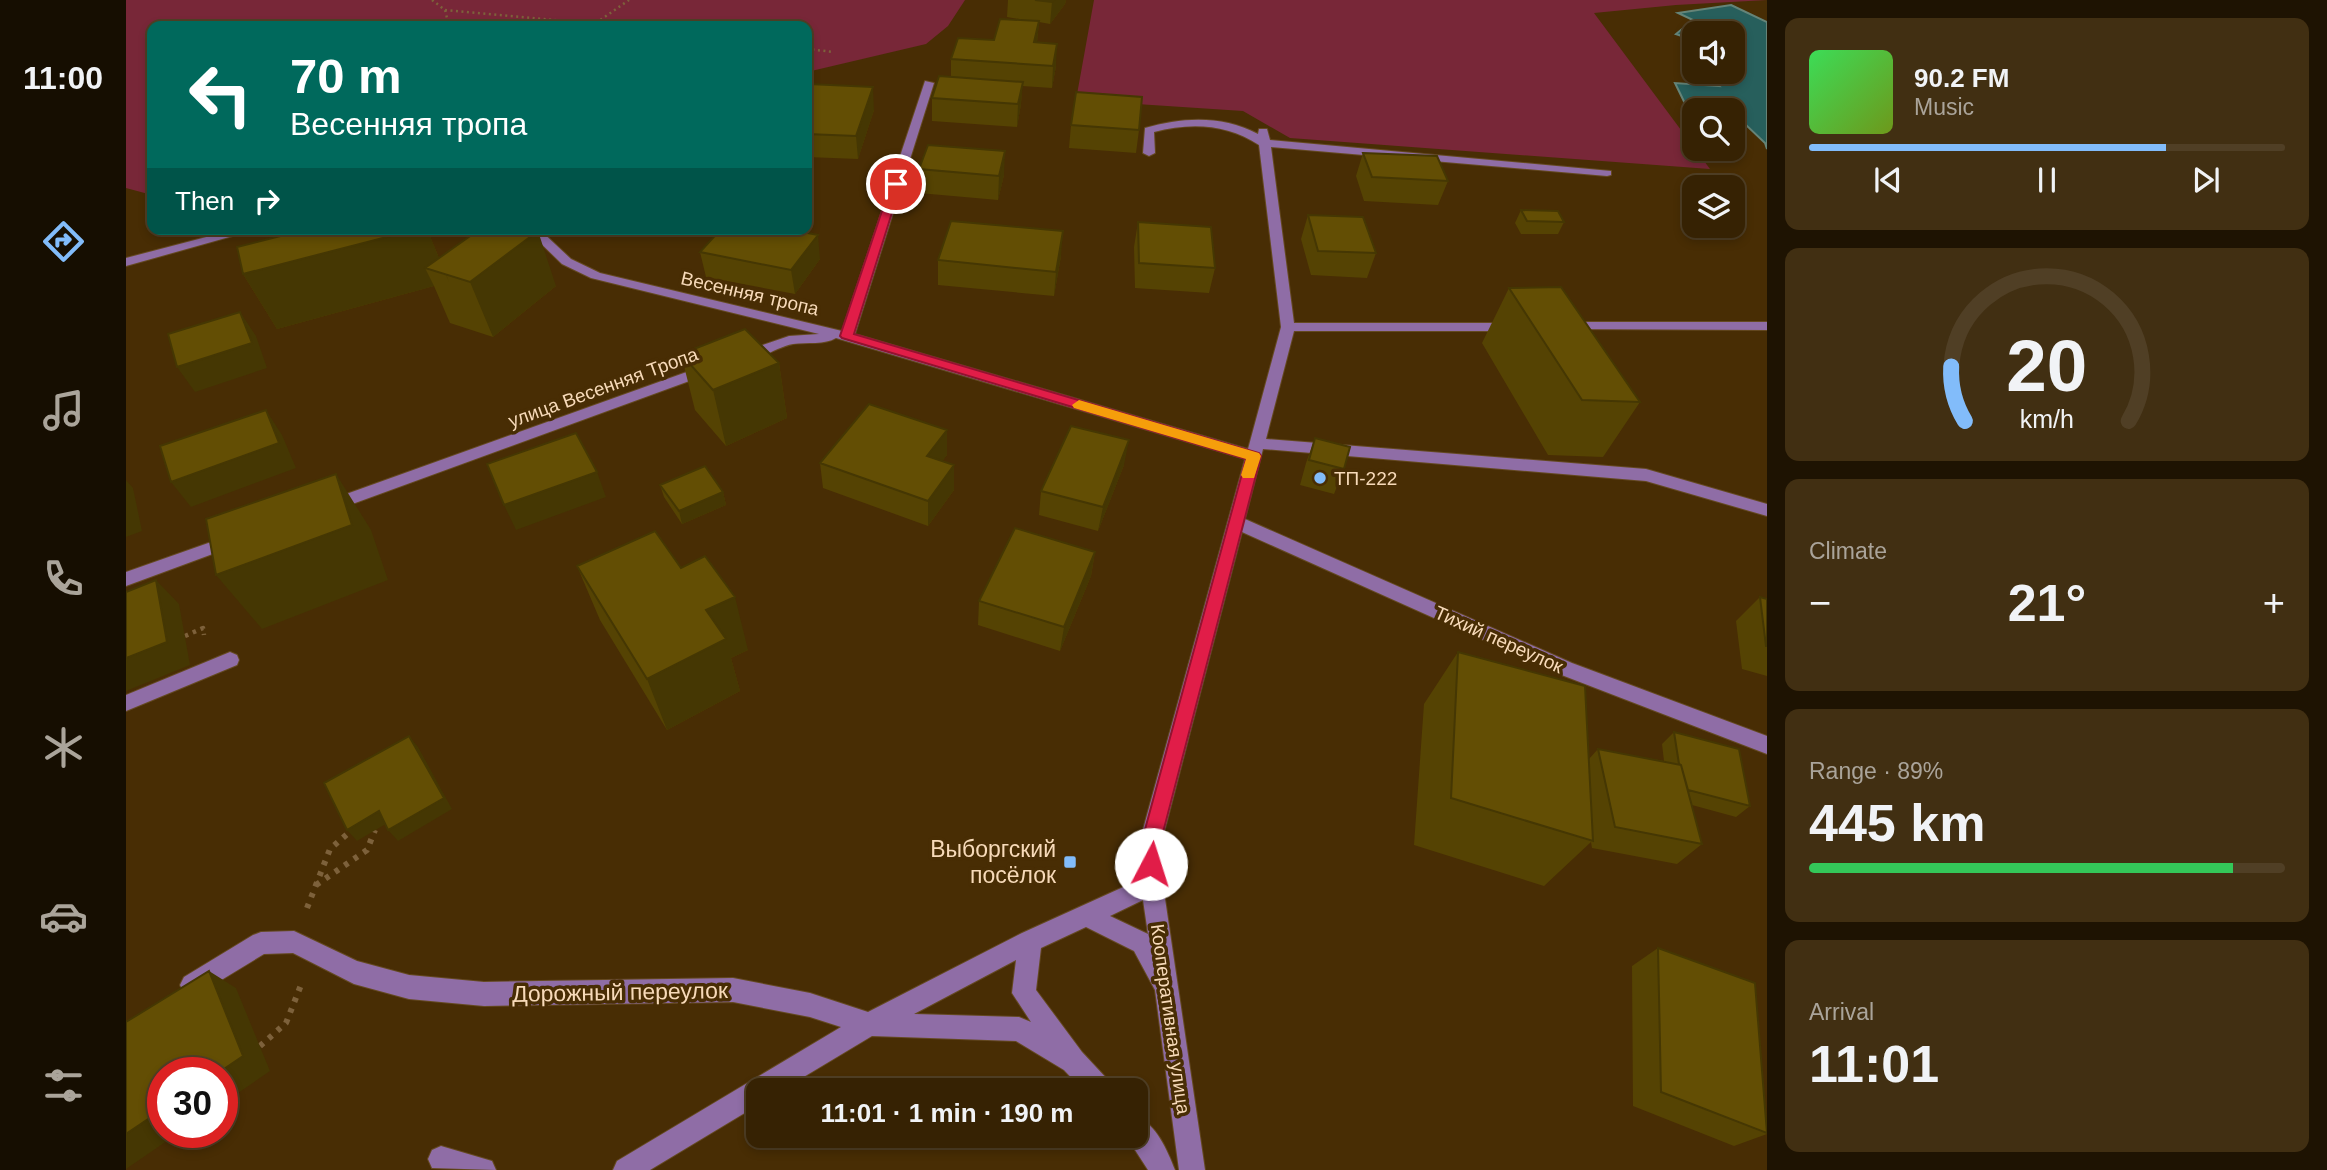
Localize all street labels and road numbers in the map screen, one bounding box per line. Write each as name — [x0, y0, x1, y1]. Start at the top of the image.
street label: Весенняя тропа — [679, 267, 821, 320]
street label: улица Весенняя Тропа — [506, 343, 701, 432]
street label: Тихий переулок — [1431, 602, 1567, 677]
street label: Кооперативная улица — [1147, 923, 1194, 1116]
street label: Дорожный переулок — [512, 977, 729, 1007]

